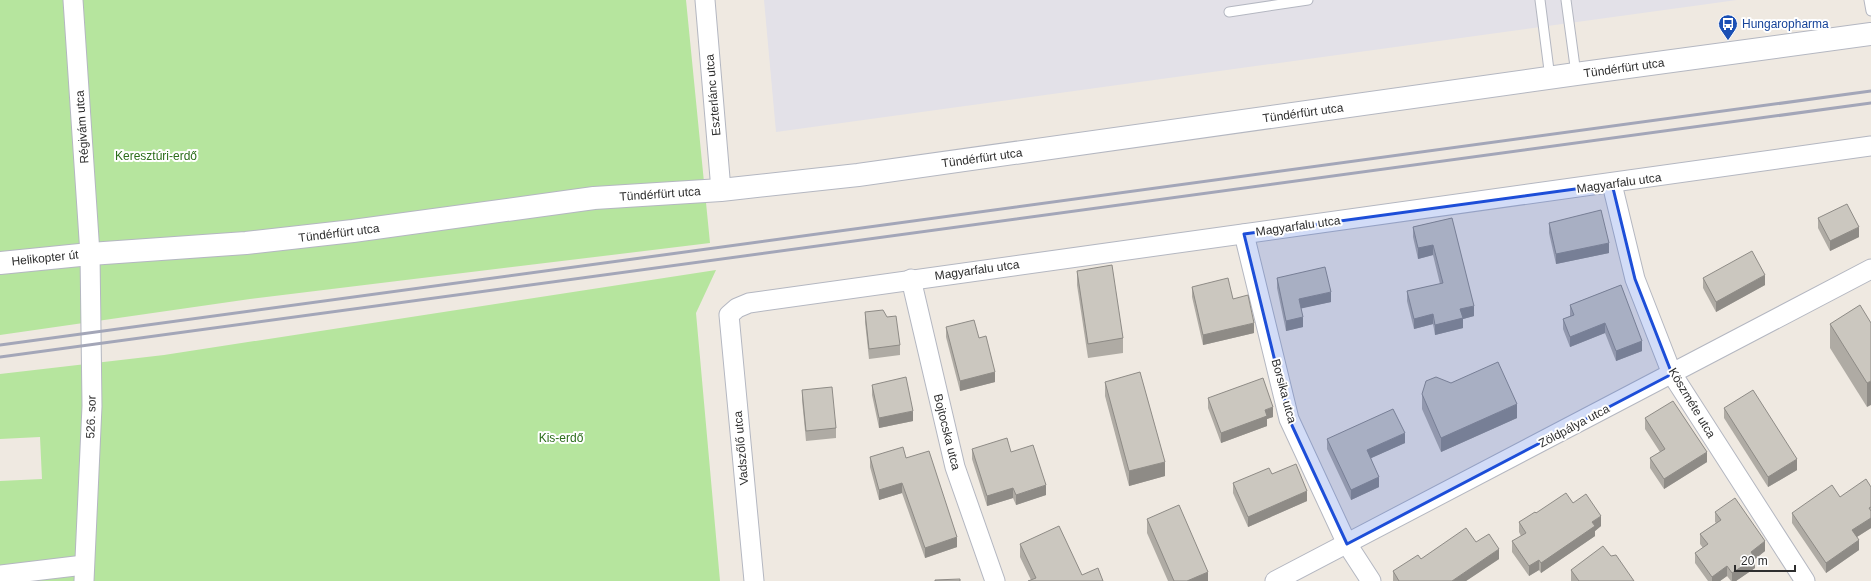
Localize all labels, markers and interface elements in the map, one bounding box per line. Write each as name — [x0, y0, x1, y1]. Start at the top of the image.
bus stop icon: Hungaropharma — [1717, 13, 1739, 41]
place label: Hungaropharma — [1742, 17, 1829, 31]
street label: Eszterlánc utca — [702, 53, 724, 136]
street label: Tündérfürt utca — [1583, 55, 1666, 81]
street label: Régivám utca — [72, 90, 92, 164]
street label: Tündérfürt utca — [1262, 100, 1345, 126]
street label: Tündérfürt utca — [941, 145, 1024, 171]
park label: Keresztúri-erdő — [115, 149, 197, 163]
street label: Magyarfalu utca — [1576, 170, 1663, 196]
street label: Tündérfürt utca — [619, 184, 701, 204]
street label: Magyarfalu utca — [1255, 213, 1342, 239]
street label: Tündérfürt utca — [298, 221, 381, 245]
street label: Helikopter út — [11, 247, 80, 268]
street label: Magyarfalu utca — [934, 257, 1021, 283]
street label: Borsika utca — [1269, 357, 1299, 425]
street label: Köszméte utca — [1666, 365, 1719, 441]
street label: Bojtocska utca — [931, 392, 963, 472]
street label: 526. sor — [83, 395, 99, 439]
street label: Zöldpálya utca — [1536, 401, 1612, 451]
street label: Vadszőlő utca — [731, 410, 751, 486]
park label: Kis-erdő — [539, 431, 584, 445]
scale bar — [1735, 547, 1795, 573]
text: 20 m — [1741, 554, 1768, 568]

